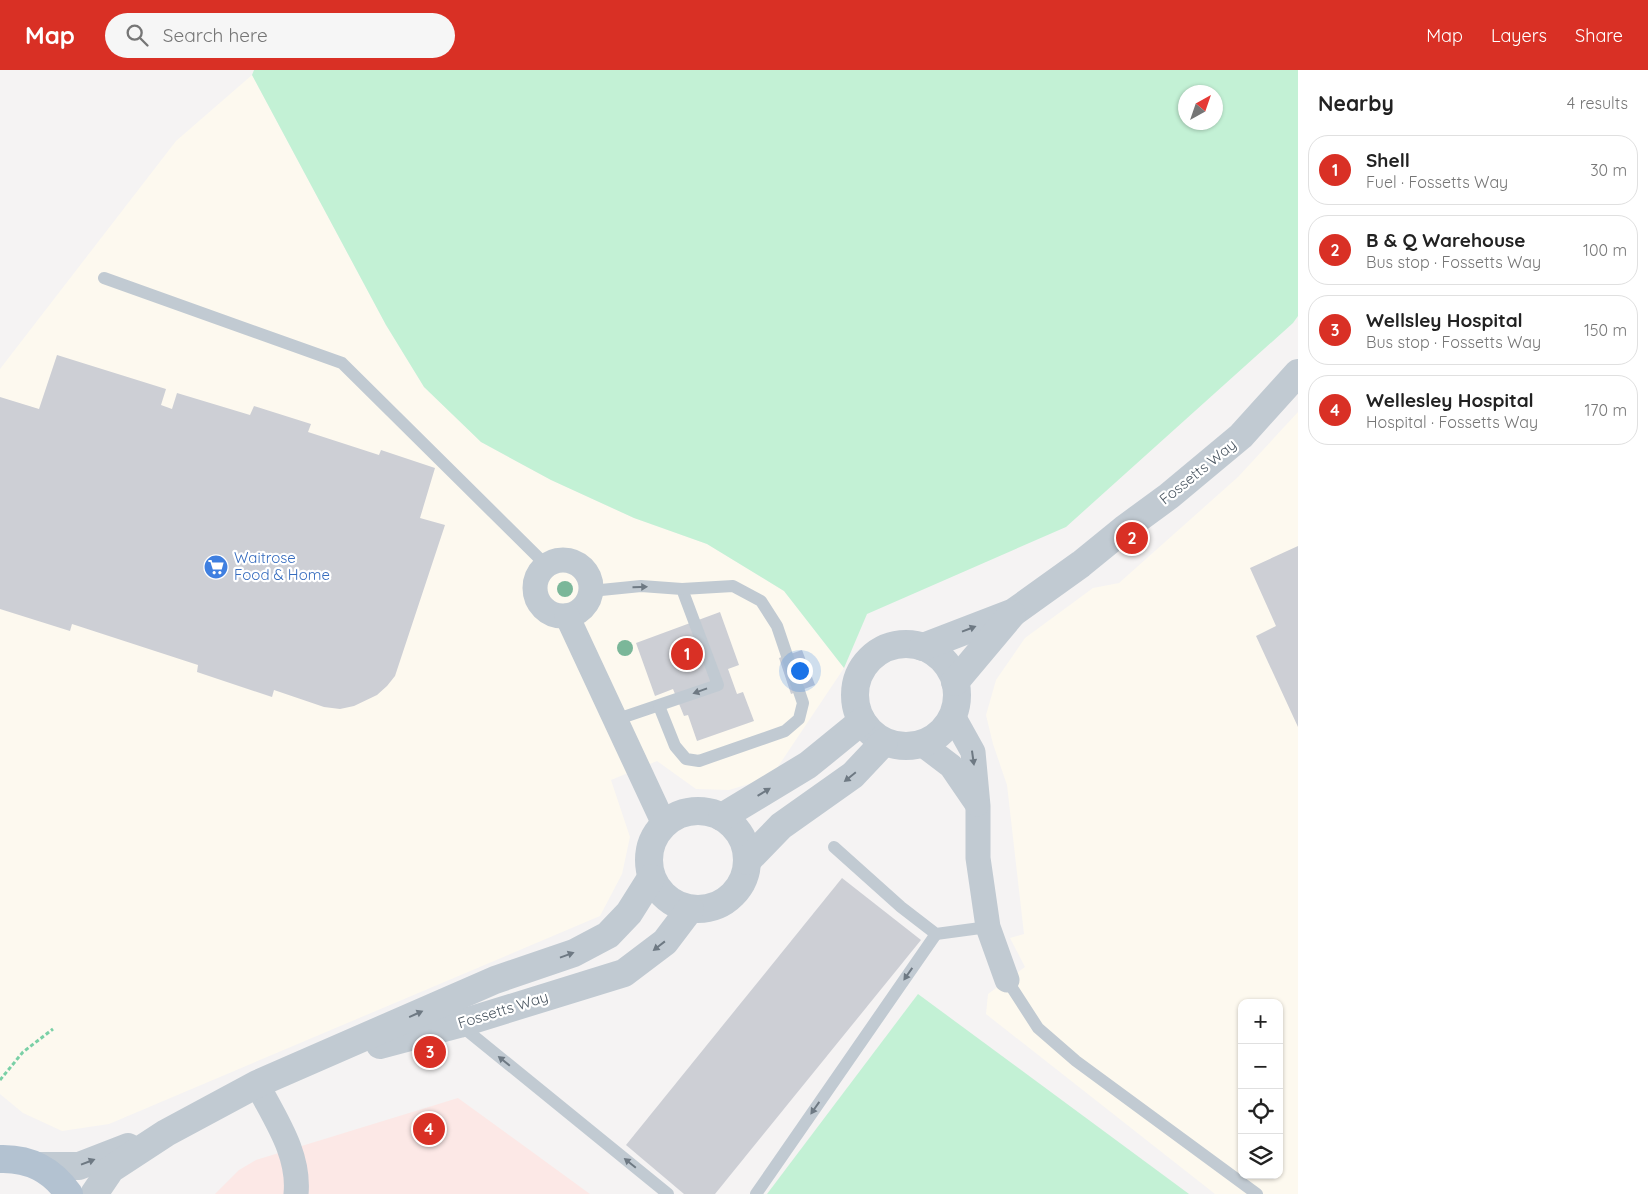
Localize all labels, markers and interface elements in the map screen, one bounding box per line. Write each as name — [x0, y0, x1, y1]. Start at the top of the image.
search box — [105, 13, 455, 58]
text: Map — [25, 20, 75, 50]
icon: search — [123, 21, 151, 49]
text: Search here — [163, 23, 268, 47]
text: Map — [1426, 24, 1463, 47]
text: Layers — [1491, 24, 1547, 47]
text: Share — [1575, 24, 1623, 47]
north arrow — [1178, 85, 1223, 130]
text: Nearby — [1318, 90, 1394, 116]
text: 4 results — [1567, 93, 1628, 113]
text: Shell — [1366, 148, 1410, 172]
text: 1 — [1332, 160, 1338, 180]
text: 30 m — [1590, 160, 1627, 180]
text: Fuel · Fossetts Way — [1366, 172, 1508, 192]
text: B & Q Warehouse — [1366, 228, 1525, 252]
text: 2 — [1330, 240, 1340, 260]
text: 100 m — [1583, 240, 1627, 260]
text: Bus stop · Fossetts Way — [1366, 252, 1541, 272]
text: Wellsley Hospital — [1366, 308, 1523, 332]
text: 3 — [1331, 320, 1339, 340]
text: 150 m — [1584, 320, 1627, 340]
text: Bus stop · Fossetts Way — [1366, 332, 1541, 352]
text: Wellesley Hospital — [1366, 388, 1534, 412]
text: 4 — [1330, 400, 1340, 420]
text: 170 m — [1584, 400, 1627, 420]
text: Hospital · Fossetts Way — [1366, 412, 1538, 432]
street label: Fossetts Way — [1155, 435, 1240, 508]
pin: 2 — [1116, 519, 1148, 557]
place label: Waitrose Food & Home — [234, 548, 330, 584]
supermarket icon: Waitrose Food & Home — [203, 554, 229, 580]
one-way arrow — [632, 583, 648, 591]
one-way arrow — [961, 625, 976, 632]
pin: 1 — [671, 635, 703, 673]
your location — [787, 658, 813, 684]
one-way arrow — [693, 688, 708, 695]
one-way arrow — [970, 751, 978, 767]
one-way arrow — [844, 771, 857, 782]
one-way arrow — [757, 787, 770, 796]
one-way arrow — [653, 941, 666, 952]
one-way arrow — [560, 951, 575, 958]
one-way arrow — [903, 967, 913, 981]
street label: Fossetts Way — [455, 987, 550, 1032]
map controls — [1238, 999, 1283, 1179]
button: + — [1238, 999, 1283, 1044]
one-way arrow — [409, 1010, 423, 1018]
pin: 3 — [414, 1033, 446, 1071]
button: − — [1238, 1044, 1283, 1089]
one-way arrow — [498, 1055, 511, 1066]
button: locate — [1238, 1089, 1283, 1134]
one-way arrow — [810, 1101, 820, 1115]
pin: 4 — [413, 1110, 445, 1148]
button: layers — [1238, 1134, 1283, 1179]
one-way arrow — [81, 1158, 96, 1166]
one-way arrow — [624, 1158, 637, 1169]

